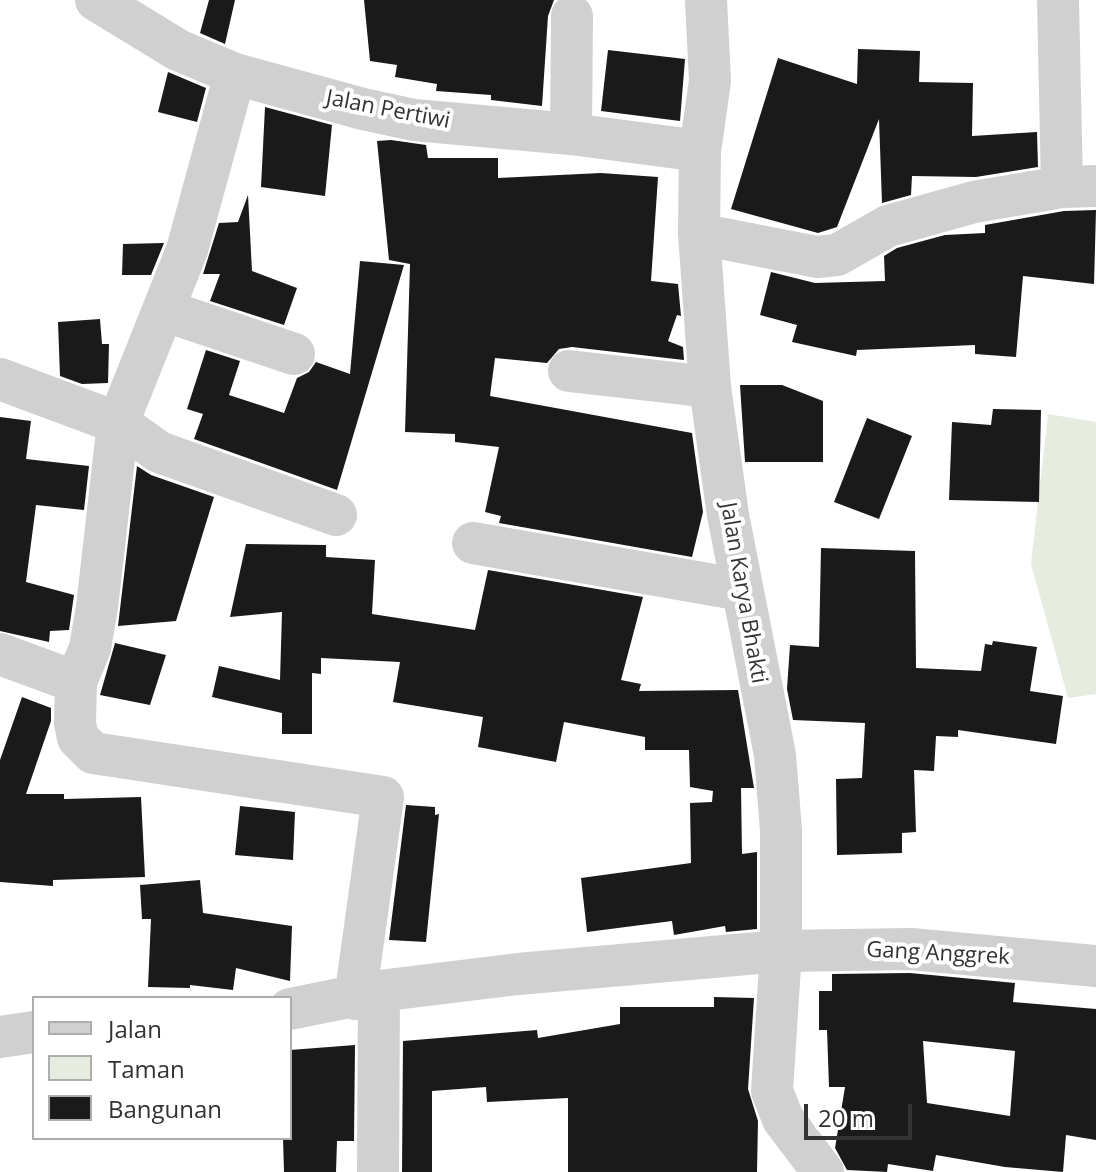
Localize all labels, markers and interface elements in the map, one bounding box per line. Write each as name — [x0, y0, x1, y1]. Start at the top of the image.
street label: Jalan Pertiwi — [324, 85, 452, 135]
street label: Jalan Karya Bhakti — [714, 500, 772, 686]
street label: Gang Anggrek — [866, 937, 1010, 971]
legend — [32, 996, 292, 1140]
text: Jalan — [108, 1012, 162, 1045]
text: Taman — [108, 1052, 185, 1085]
scale bar — [808, 1088, 916, 1138]
text: Bangunan — [108, 1092, 222, 1125]
text: 20 m — [818, 1101, 874, 1134]

